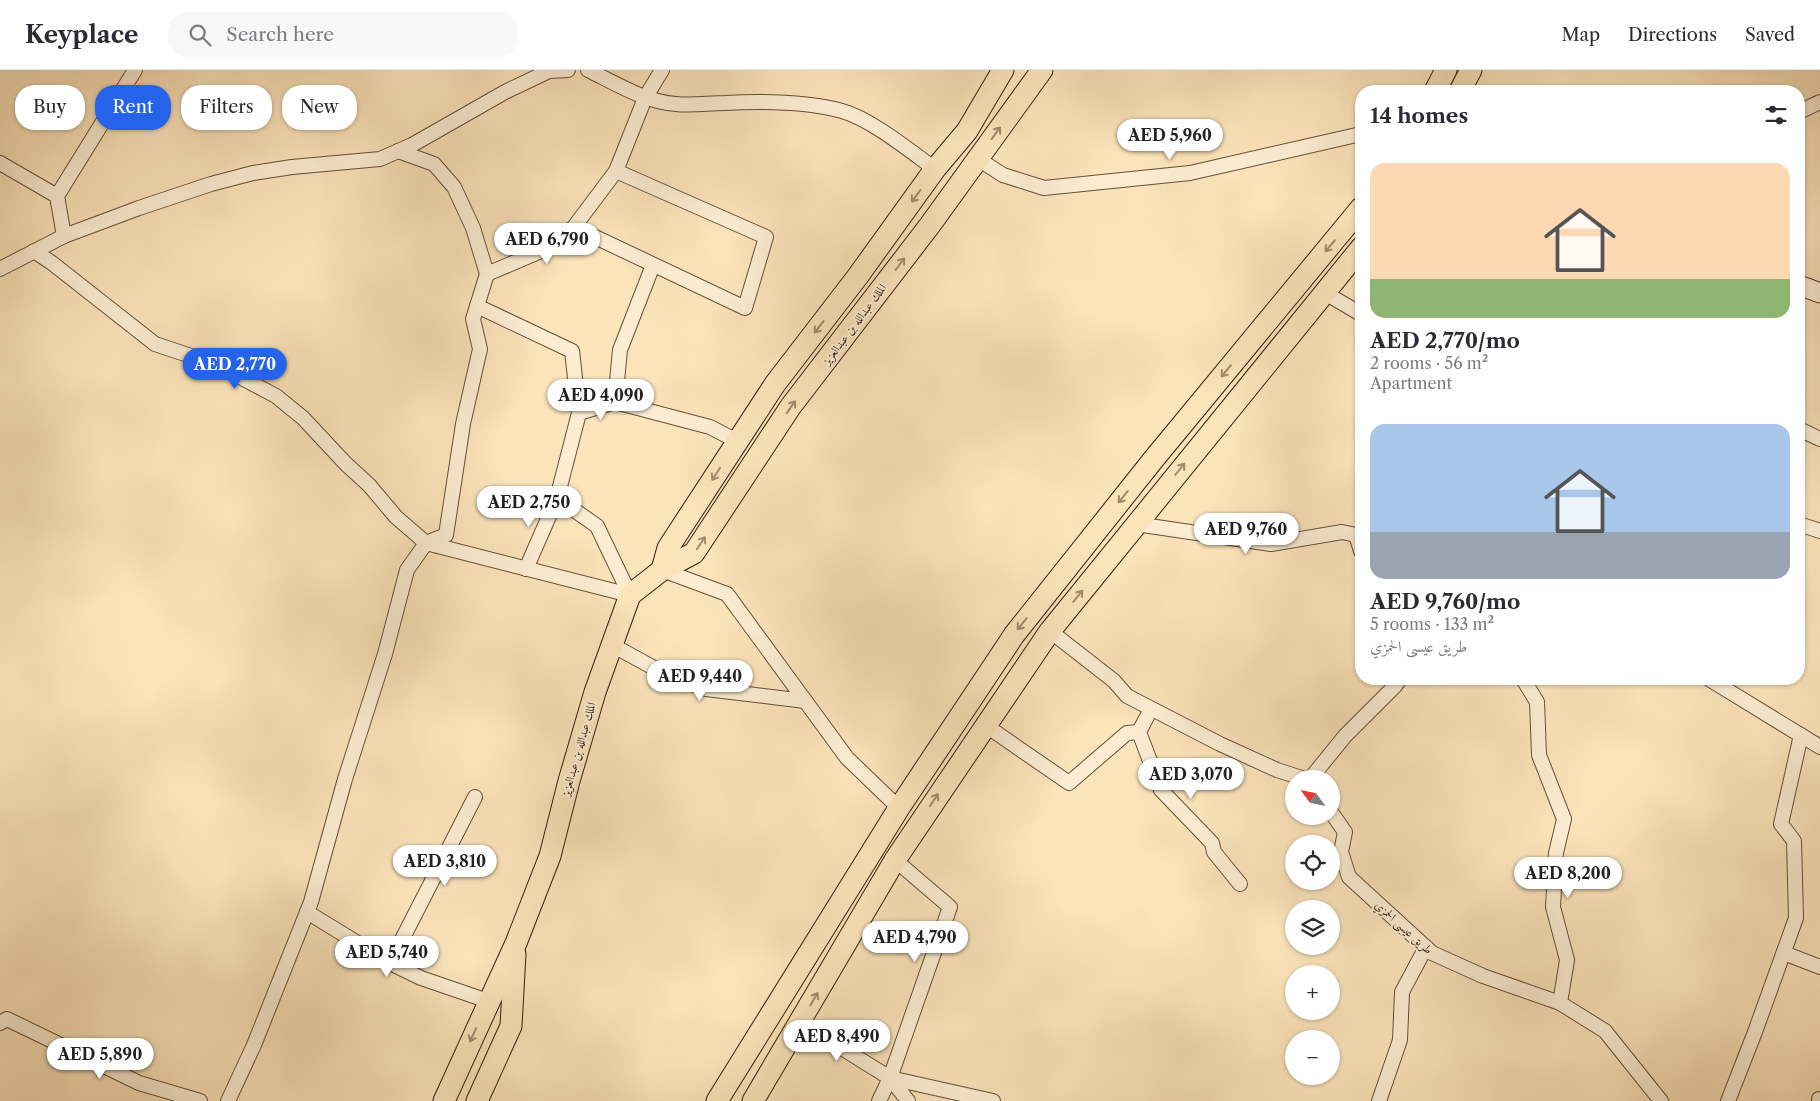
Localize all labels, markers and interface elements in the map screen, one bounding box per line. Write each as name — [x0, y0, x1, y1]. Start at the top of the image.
search box — [168, 12, 518, 57]
text: Keyplace — [25, 20, 138, 49]
icon: search — [186, 21, 214, 49]
text: Search here — [226, 23, 334, 46]
text: Map — [1561, 24, 1600, 46]
text: Directions — [1628, 24, 1717, 46]
text: Saved — [1745, 24, 1795, 46]
chip: Buy — [15, 85, 85, 130]
chip: Rent — [95, 85, 171, 130]
chip: Filters — [181, 85, 272, 130]
chip: New — [282, 85, 357, 130]
icon: filters — [1762, 101, 1790, 129]
text: 14 homes — [1370, 103, 1468, 128]
pin: AED 5,960 — [1113, 118, 1227, 161]
text: AED 5,960 — [1128, 125, 1212, 145]
one-way arrow — [991, 127, 1002, 140]
one-way arrow — [910, 189, 921, 202]
icon: home — [1535, 195, 1625, 285]
pin: AED 6,790 — [490, 222, 604, 265]
text: AED 6,790 — [505, 229, 589, 249]
one-way arrow — [1325, 239, 1336, 252]
one-way arrow — [894, 258, 905, 271]
street label: الملك عبدالله بن عبدالعزيز — [817, 280, 890, 370]
one-way arrow — [814, 320, 825, 333]
text: AED 2,770/mo — [1370, 328, 1520, 353]
pin: AED 2,770 — [178, 348, 292, 390]
text: 2 rooms · 56 m² — [1370, 353, 1488, 373]
text: AED 2,770 — [194, 354, 276, 374]
one-way arrow — [1221, 364, 1232, 377]
text: Apartment — [1370, 373, 1452, 393]
pin: AED 4,090 — [544, 378, 658, 421]
text: AED 4,090 — [558, 385, 644, 405]
one-way arrow — [786, 400, 796, 414]
icon: home — [1535, 456, 1625, 546]
one-way arrow — [1175, 463, 1186, 476]
one-way arrow — [711, 466, 721, 480]
pin: AED 2,750 — [472, 486, 586, 528]
one-way arrow — [1118, 490, 1129, 503]
text: AED 2,750 — [488, 492, 570, 512]
pin: AED 9,760 — [1189, 512, 1303, 555]
text: AED 9,760 — [1205, 519, 1287, 539]
one-way arrow — [696, 536, 706, 550]
text: AED 9,760/mo — [1370, 589, 1520, 614]
one-way arrow — [1073, 590, 1084, 603]
text: 5 rooms · 133 m² — [1370, 614, 1494, 634]
one-way arrow — [1017, 617, 1028, 630]
text: طريق عيسى الحمزي — [1370, 636, 1467, 656]
pin: AED 9,440 — [643, 660, 757, 702]
text: AED 9,440 — [658, 666, 742, 686]
street label: الملك عبدالله بن عبدالعزيز — [557, 700, 600, 800]
pin: AED 3,070 — [1134, 758, 1248, 800]
text: AED 3,070 — [1149, 764, 1233, 784]
north arrow — [1285, 770, 1340, 825]
map controls — [1285, 770, 1340, 1085]
one-way arrow — [929, 793, 939, 807]
button: locate — [1285, 835, 1340, 890]
pin: AED 3,810 — [388, 844, 502, 887]
text: AED 3,810 — [404, 851, 486, 871]
pin: AED 8,200 — [1511, 856, 1625, 899]
text: AED 8,200 — [1525, 863, 1611, 883]
street label: طريق عيسى الحمزي — [1370, 897, 1436, 959]
button: layers — [1285, 900, 1340, 955]
pin: AED 4,790 — [858, 920, 972, 963]
text: AED 4,790 — [873, 927, 957, 947]
pin: AED 5,740 — [330, 936, 444, 978]
text: AED 5,740 — [346, 942, 428, 962]
button: + — [1285, 965, 1340, 1020]
one-way arrow — [809, 991, 819, 1006]
pin: AED 8,490 — [780, 1020, 894, 1062]
text: AED 8,490 — [794, 1026, 880, 1046]
one-way arrow — [468, 1027, 478, 1042]
button: − — [1285, 1030, 1340, 1085]
pin: AED 5,890 — [43, 1038, 157, 1080]
text: AED 5,890 — [58, 1044, 142, 1064]

